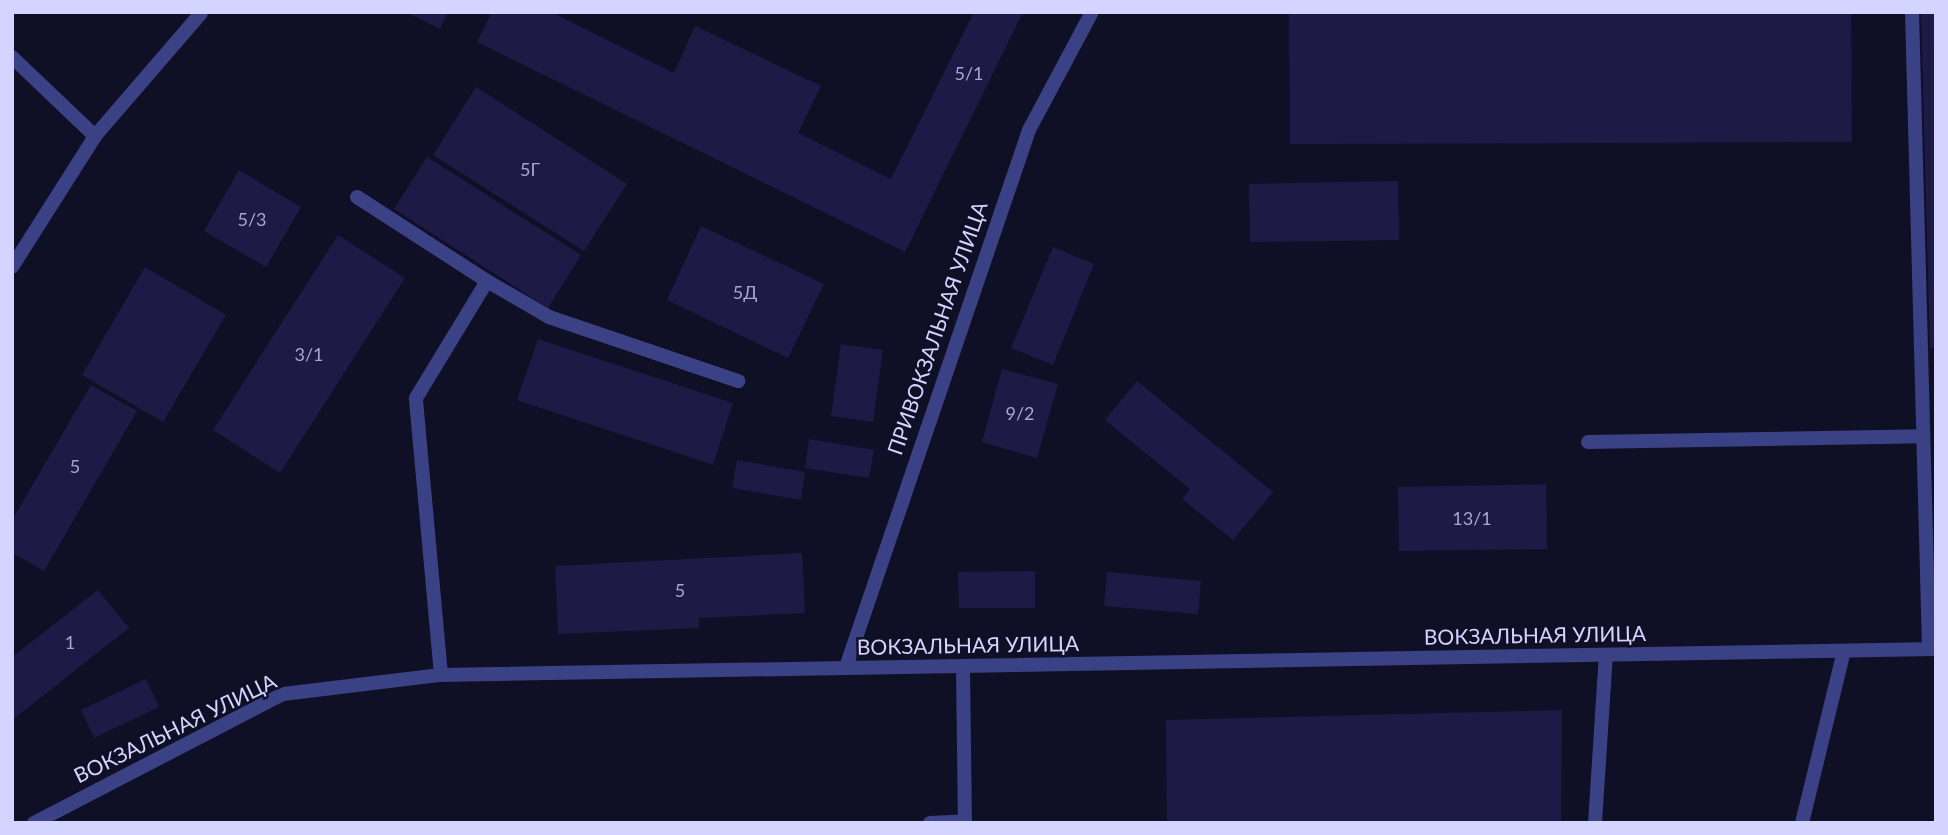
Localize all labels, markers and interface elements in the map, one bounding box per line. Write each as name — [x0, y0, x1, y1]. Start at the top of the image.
house number: 5/1 — [954, 62, 984, 84]
house number: 5Г — [520, 158, 540, 180]
street label: ПРИВОКЗАЛЬНАЯ УЛИЦА — [882, 198, 992, 458]
house number: 5/3 — [237, 208, 267, 230]
house number: 5Д — [733, 281, 757, 303]
house number: 3/1 — [294, 343, 324, 365]
house number: 9/2 — [1005, 402, 1035, 424]
house number: 5 — [70, 455, 80, 477]
house number: 13/1 — [1452, 507, 1492, 529]
house number: 5 — [675, 579, 685, 601]
street label: ВОКЗАЛЬНАЯ УЛИЦА — [1424, 620, 1646, 650]
street label: ВОКЗАЛЬНАЯ УЛИЦА — [857, 630, 1079, 660]
house number: 1 — [65, 631, 75, 653]
street label: ВОКЗАЛЬНАЯ УЛИЦА — [70, 668, 280, 788]

